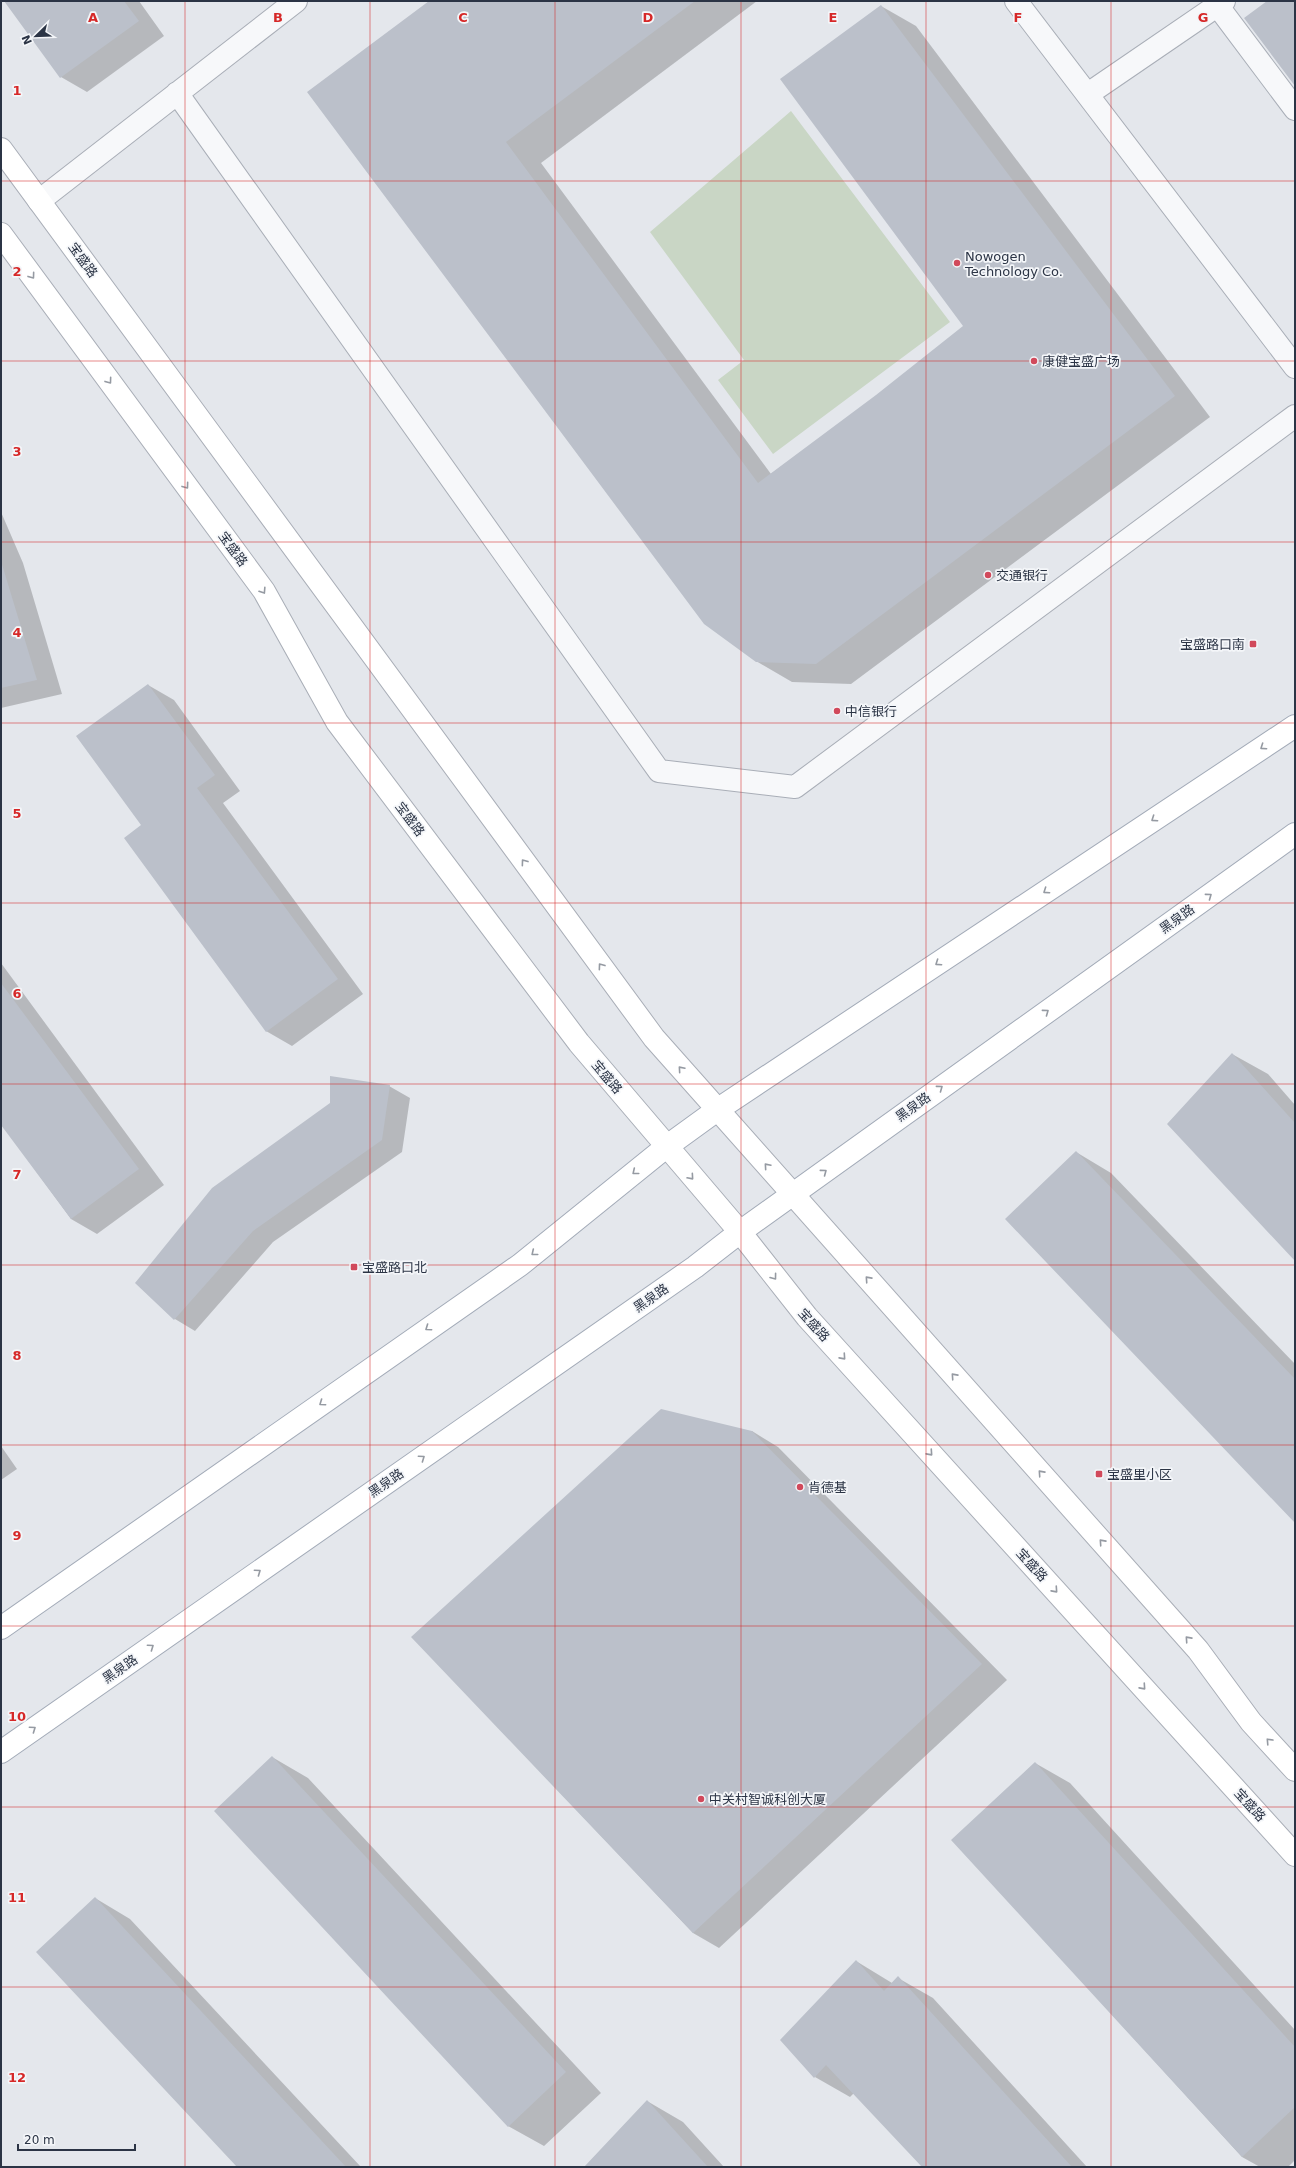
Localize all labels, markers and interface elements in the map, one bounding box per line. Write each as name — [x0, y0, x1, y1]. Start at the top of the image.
text: A — [88, 10, 98, 25]
text: B — [273, 10, 283, 25]
text: C — [458, 10, 468, 25]
text: D — [643, 10, 654, 25]
text: E — [829, 10, 837, 25]
text: F — [1014, 10, 1022, 25]
text: G — [1198, 10, 1208, 25]
north arrow — [16, 16, 56, 56]
text: N — [19, 33, 35, 46]
text: 1 — [12, 83, 22, 98]
street label: 宝盛路 — [65, 240, 101, 280]
place label: Nowogen Technology Co. — [964, 249, 1063, 279]
marker: Nowogen Technology Co. — [952, 258, 962, 268]
text: 2 — [12, 264, 22, 279]
one-way arrow — [28, 272, 35, 279]
place label: 康健宝盛广场 — [1042, 354, 1120, 369]
marker: 康健宝盛广场 — [1029, 356, 1039, 366]
one-way arrow — [105, 377, 112, 384]
text: 3 — [12, 444, 22, 459]
one-way arrow — [182, 481, 189, 488]
street label: 宝盛路 — [215, 529, 251, 569]
place label: 交通银行 — [996, 568, 1048, 583]
marker: 交通银行 — [983, 570, 993, 580]
one-way arrow — [258, 587, 266, 594]
text: 4 — [12, 625, 22, 640]
place label: 宝盛路口南 — [1180, 637, 1245, 652]
marker: 宝盛路口南 — [1248, 639, 1258, 649]
place label: 中信银行 — [845, 704, 897, 719]
marker: 中信银行 — [832, 706, 842, 716]
one-way arrow — [1260, 742, 1267, 749]
street label: 宝盛路 — [392, 799, 428, 839]
text: 5 — [12, 806, 22, 821]
one-way arrow — [1151, 814, 1158, 822]
one-way arrow — [522, 859, 529, 866]
one-way arrow — [1043, 886, 1050, 894]
one-way arrow — [1204, 894, 1211, 901]
street label: 黑泉路 — [1157, 901, 1197, 937]
one-way arrow — [935, 958, 942, 965]
one-way arrow — [599, 964, 606, 971]
text: 6 — [12, 986, 22, 1001]
one-way arrow — [1042, 1009, 1049, 1017]
street label: 宝盛路 — [589, 1057, 625, 1097]
one-way arrow — [678, 1066, 685, 1074]
one-way arrow — [936, 1086, 943, 1093]
street label: 黑泉路 — [893, 1089, 933, 1125]
one-way arrow — [764, 1164, 771, 1171]
text: 7 — [12, 1167, 22, 1182]
one-way arrow — [633, 1167, 640, 1174]
one-way arrow — [819, 1170, 826, 1177]
one-way arrow — [687, 1172, 694, 1179]
one-way arrow — [532, 1249, 539, 1256]
place label: 宝盛路口北 — [362, 1260, 427, 1275]
marker: 宝盛路口北 — [349, 1262, 359, 1272]
one-way arrow — [769, 1272, 776, 1279]
one-way arrow — [866, 1276, 873, 1283]
street label: 黑泉路 — [631, 1281, 671, 1315]
street label: 宝盛路 — [795, 1305, 833, 1345]
one-way arrow — [425, 1323, 432, 1331]
text: 8 — [12, 1348, 22, 1363]
one-way arrow — [838, 1352, 845, 1359]
one-way arrow — [952, 1373, 959, 1381]
one-way arrow — [319, 1398, 326, 1405]
one-way arrow — [925, 1448, 933, 1456]
one-way arrow — [417, 1456, 424, 1463]
street label: 黑泉路 — [366, 1466, 406, 1500]
place label: 宝盛里小区 — [1107, 1467, 1172, 1482]
marker: 宝盛里小区 — [1094, 1469, 1104, 1479]
one-way arrow — [1038, 1470, 1045, 1478]
place label: 肯德基 — [808, 1480, 847, 1495]
marker: 肯德基 — [795, 1482, 805, 1492]
text: 9 — [12, 1528, 22, 1543]
one-way arrow — [1099, 1539, 1106, 1547]
street label: 宝盛路 — [1013, 1545, 1051, 1585]
one-way arrow — [253, 1570, 260, 1577]
one-way arrow — [1050, 1586, 1057, 1593]
one-way arrow — [1186, 1636, 1193, 1644]
one-way arrow — [147, 1644, 154, 1652]
street label: 黑泉路 — [100, 1652, 140, 1686]
one-way arrow — [1138, 1682, 1145, 1689]
text: 10 — [8, 1709, 26, 1724]
one-way arrow — [29, 1726, 36, 1734]
one-way arrow — [1266, 1738, 1273, 1746]
street label: 宝盛路 — [1231, 1785, 1269, 1825]
place label: 中关村智诚科创大厦 — [709, 1792, 826, 1807]
marker: 中关村智诚科创大厦 — [696, 1794, 706, 1804]
text: 11 — [8, 1890, 26, 1905]
text: 12 — [8, 2070, 26, 2085]
scale bar — [18, 2126, 135, 2152]
text: 20 m — [24, 2133, 55, 2147]

